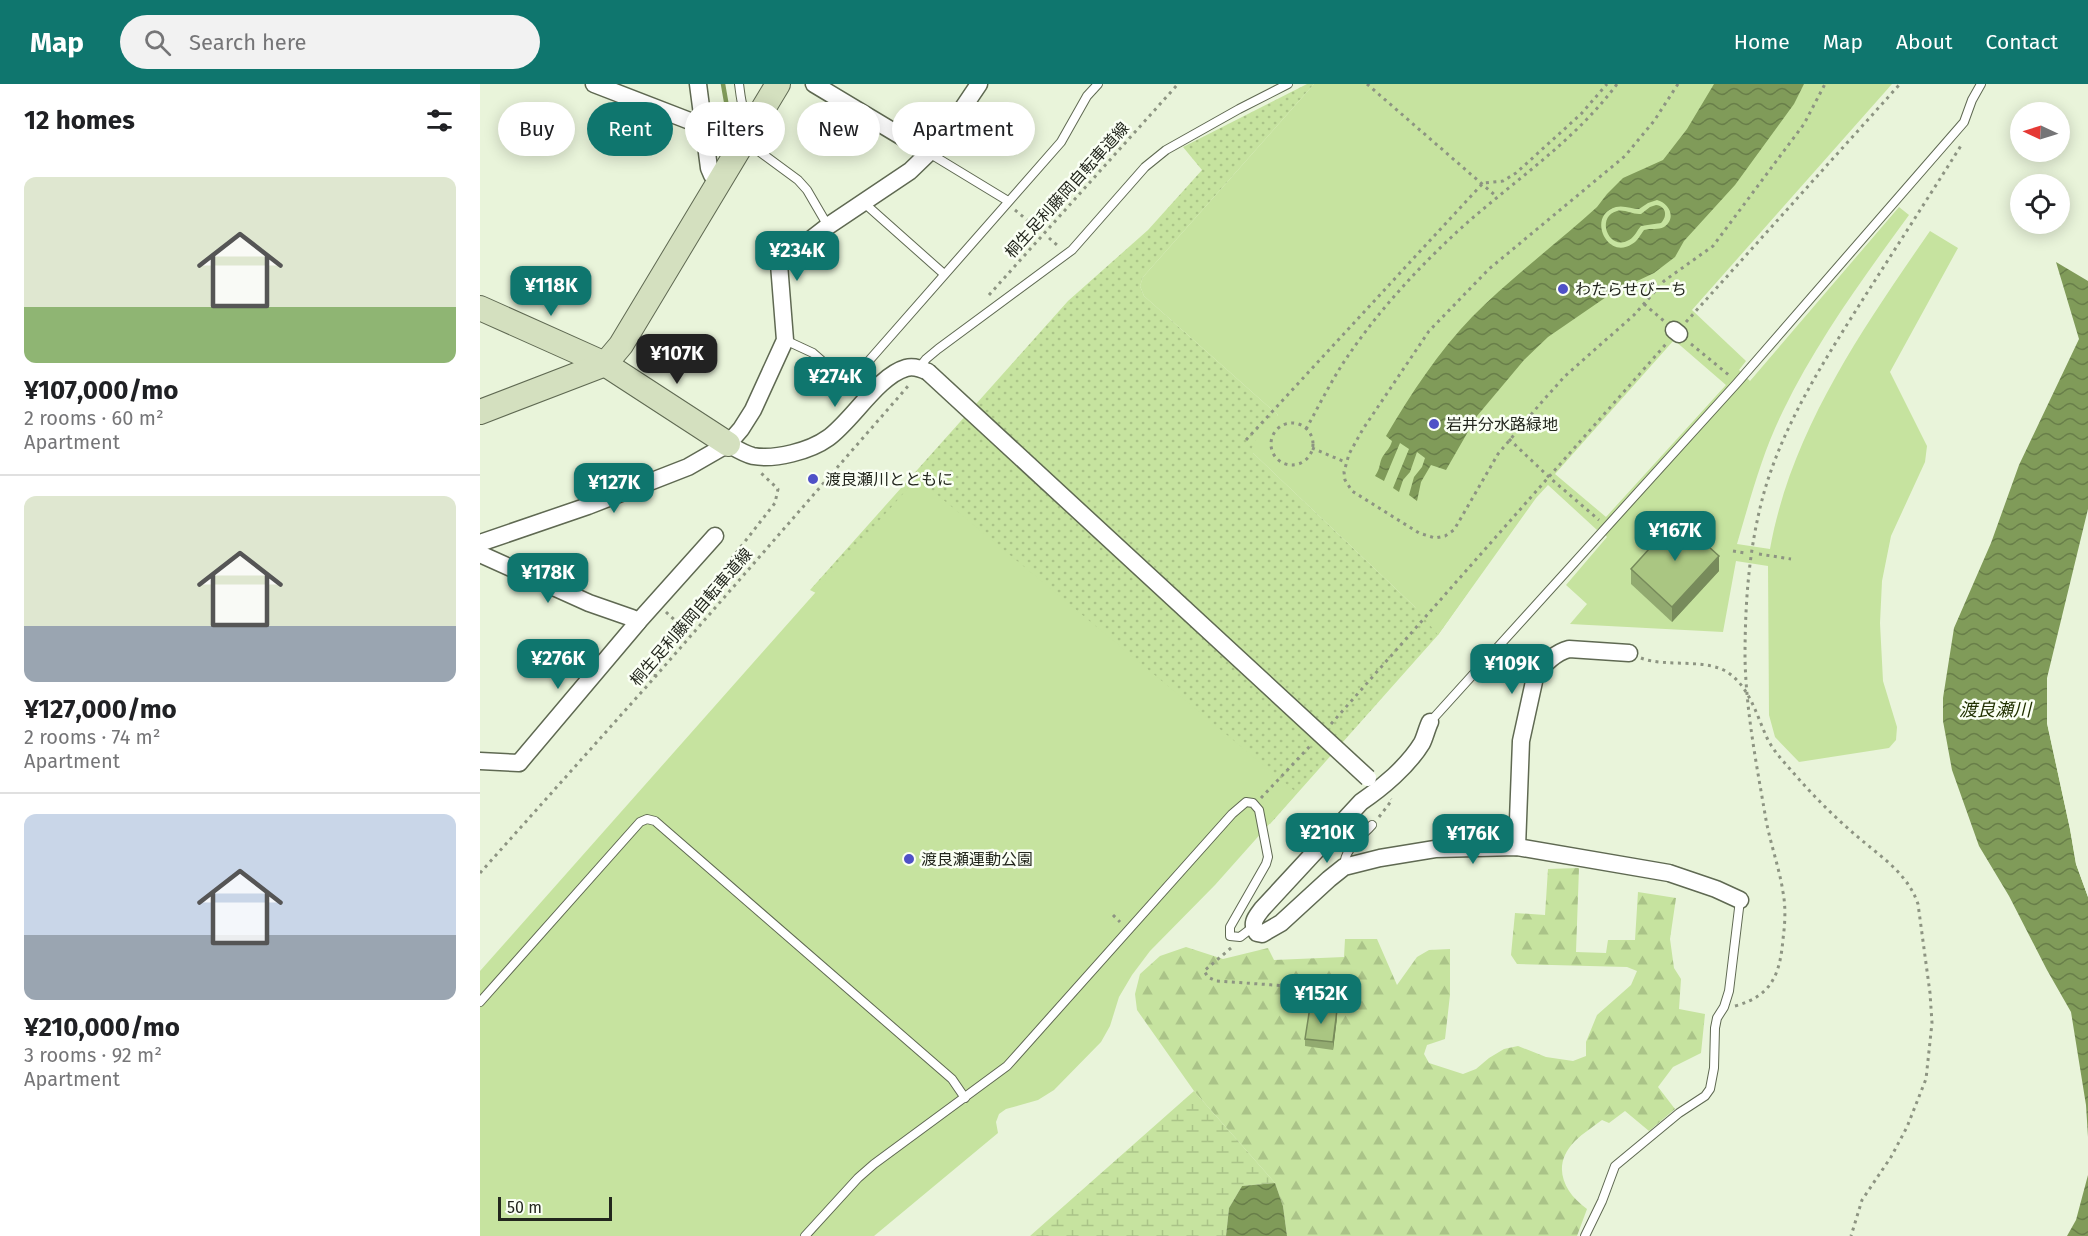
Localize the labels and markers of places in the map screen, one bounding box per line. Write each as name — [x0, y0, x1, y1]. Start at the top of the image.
pin: ¥234K — [755, 231, 839, 282]
pin: ¥118K — [509, 266, 593, 317]
place label: わたらせびーち — [1575, 280, 1687, 299]
marker: わたらせびーち — [1556, 282, 1570, 296]
pin: ¥107K — [635, 334, 719, 385]
pin: ¥274K — [793, 357, 877, 408]
place label: 岩井分水路緑地 — [1446, 415, 1558, 434]
marker: 岩井分水路緑地 — [1427, 417, 1441, 431]
pin: ¥127K — [572, 463, 656, 514]
place label: 渡良瀬川とともに — [825, 470, 953, 489]
marker: 渡良瀬川とともに — [806, 472, 820, 486]
pin: ¥167K — [1633, 511, 1717, 562]
pin: ¥178K — [506, 553, 590, 604]
pin: ¥276K — [516, 639, 600, 690]
pin: ¥109K — [1470, 644, 1554, 695]
pin: ¥210K — [1285, 813, 1369, 864]
pin: ¥176K — [1431, 814, 1515, 865]
place label: 渡良瀬運動公園 — [921, 850, 1033, 869]
marker: 渡良瀬運動公園 — [902, 852, 916, 866]
pin: ¥152K — [1279, 974, 1363, 1025]

